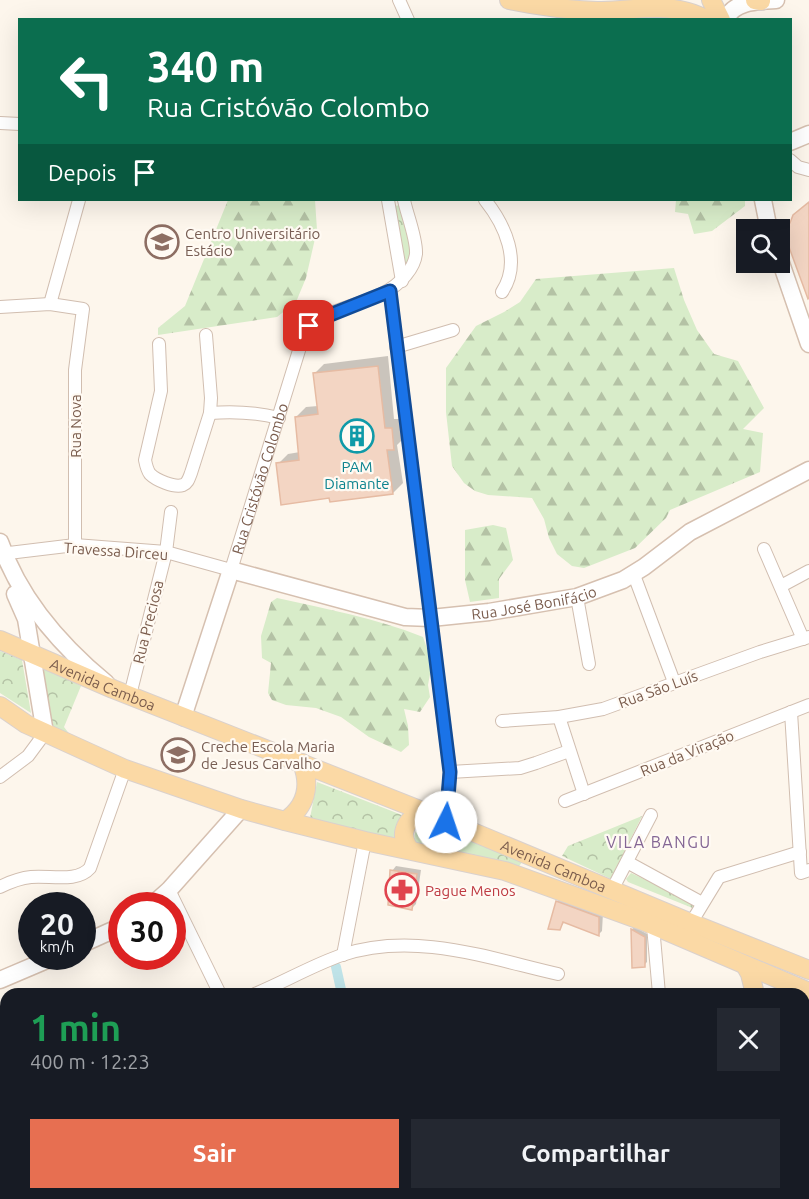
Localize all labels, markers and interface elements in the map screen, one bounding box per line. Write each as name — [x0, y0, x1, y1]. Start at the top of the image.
icon: left — [48, 42, 126, 120]
text: 340 m — [147, 43, 264, 90]
text: Rua Cristóvão Colombo — [147, 92, 430, 122]
icon: arrive — [128, 156, 161, 189]
text: Depois — [48, 160, 116, 185]
map controls — [736, 219, 790, 273]
button: search — [736, 219, 790, 273]
school or university icon: Centro Universitário Estácio — [144, 224, 180, 260]
place label: Centro Universitário Estácio — [185, 225, 320, 259]
pin — [283, 300, 334, 351]
icon: arrive — [292, 309, 325, 342]
street label: Rua Nova — [67, 394, 84, 458]
street label: Rua Cristóvão Colombo — [228, 401, 291, 556]
building icon: PAM Diamante — [339, 418, 375, 454]
place label: PAM Diamante — [324, 458, 390, 492]
street label: Travessa Dirceu — [63, 539, 169, 563]
street label: Rua Preciosa — [129, 578, 167, 666]
street label: Rua José Bonifácio — [471, 582, 599, 622]
street label: Avenida Camboa — [48, 654, 158, 713]
street label: Rua São Luís — [616, 667, 700, 711]
street label: Rua da Viração — [638, 726, 736, 780]
school or university icon: Creche Escola Maria de Jesus Carvalho — [160, 737, 196, 773]
place label: Creche Escola Maria de Jesus Carvalho — [201, 738, 335, 772]
position arrow — [414, 790, 478, 854]
district label: VILA BANGU — [606, 833, 712, 851]
street label: Avenida Camboa — [499, 836, 609, 895]
pharmacy icon: Pague Menos — [384, 872, 420, 908]
place label: Pague Menos — [425, 882, 516, 899]
speed limit sign: 30 — [108, 892, 186, 970]
text: 20 — [40, 907, 74, 941]
text: km/h — [40, 938, 74, 955]
text: 1 min — [30, 1007, 121, 1048]
button: close — [717, 1008, 780, 1071]
text: 400 m · 12:23 — [30, 1050, 150, 1073]
button: Sair — [30, 1119, 399, 1188]
button: Compartilhar — [411, 1119, 780, 1188]

